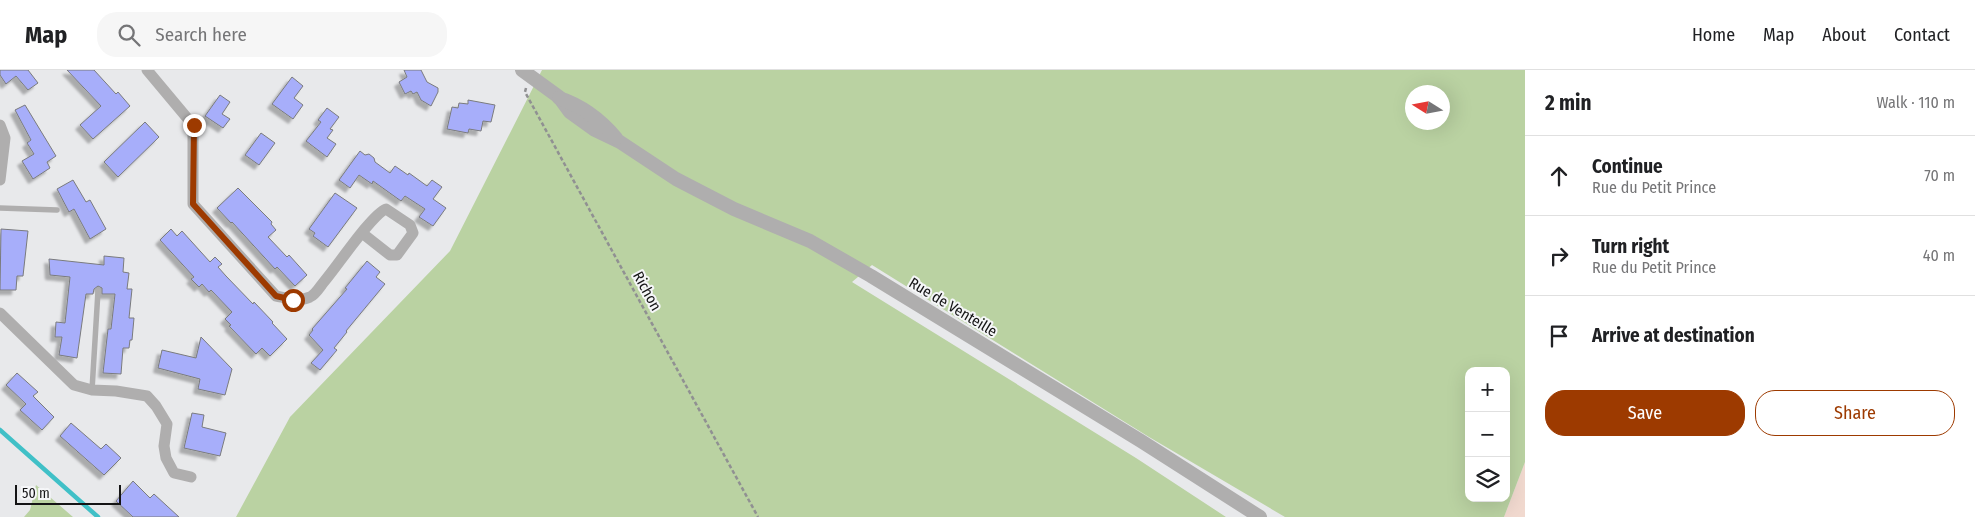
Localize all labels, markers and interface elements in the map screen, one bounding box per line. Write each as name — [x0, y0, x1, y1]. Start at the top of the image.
search box — [97, 12, 447, 57]
text: Map — [25, 21, 67, 49]
icon: search — [115, 21, 143, 49]
text: Search here — [155, 23, 247, 46]
text: Home — [1692, 24, 1735, 46]
text: Map — [1763, 24, 1794, 46]
text: About — [1822, 24, 1866, 46]
text: Contact — [1894, 24, 1950, 46]
north arrow — [1405, 85, 1450, 130]
text: 2 min — [1545, 90, 1592, 116]
text: Walk · 110 m — [1877, 93, 1955, 112]
route end — [183, 114, 206, 137]
text: Continue — [1592, 155, 1663, 178]
icon: ahead — [1545, 162, 1573, 190]
text: 70 m — [1924, 166, 1955, 185]
text: Rue du Petit Prince — [1592, 178, 1716, 197]
text: Turn right — [1592, 235, 1669, 258]
icon: right — [1545, 242, 1573, 270]
text: 40 m — [1923, 246, 1955, 265]
text: Rue du Petit Prince — [1592, 258, 1716, 277]
street label: Richon — [629, 268, 665, 314]
street label: Rue de Venteille — [906, 274, 1000, 340]
route start — [282, 289, 305, 312]
icon: arrive — [1545, 322, 1573, 350]
text: Arrive at destination — [1592, 324, 1755, 347]
map controls — [1465, 367, 1510, 502]
button: + — [1465, 367, 1510, 412]
button: Save — [1545, 390, 1745, 436]
button: Share — [1755, 390, 1955, 436]
button: − — [1465, 412, 1510, 457]
button: layers — [1465, 457, 1510, 502]
scale bar — [15, 482, 121, 505]
text: 50 m — [22, 485, 50, 502]

